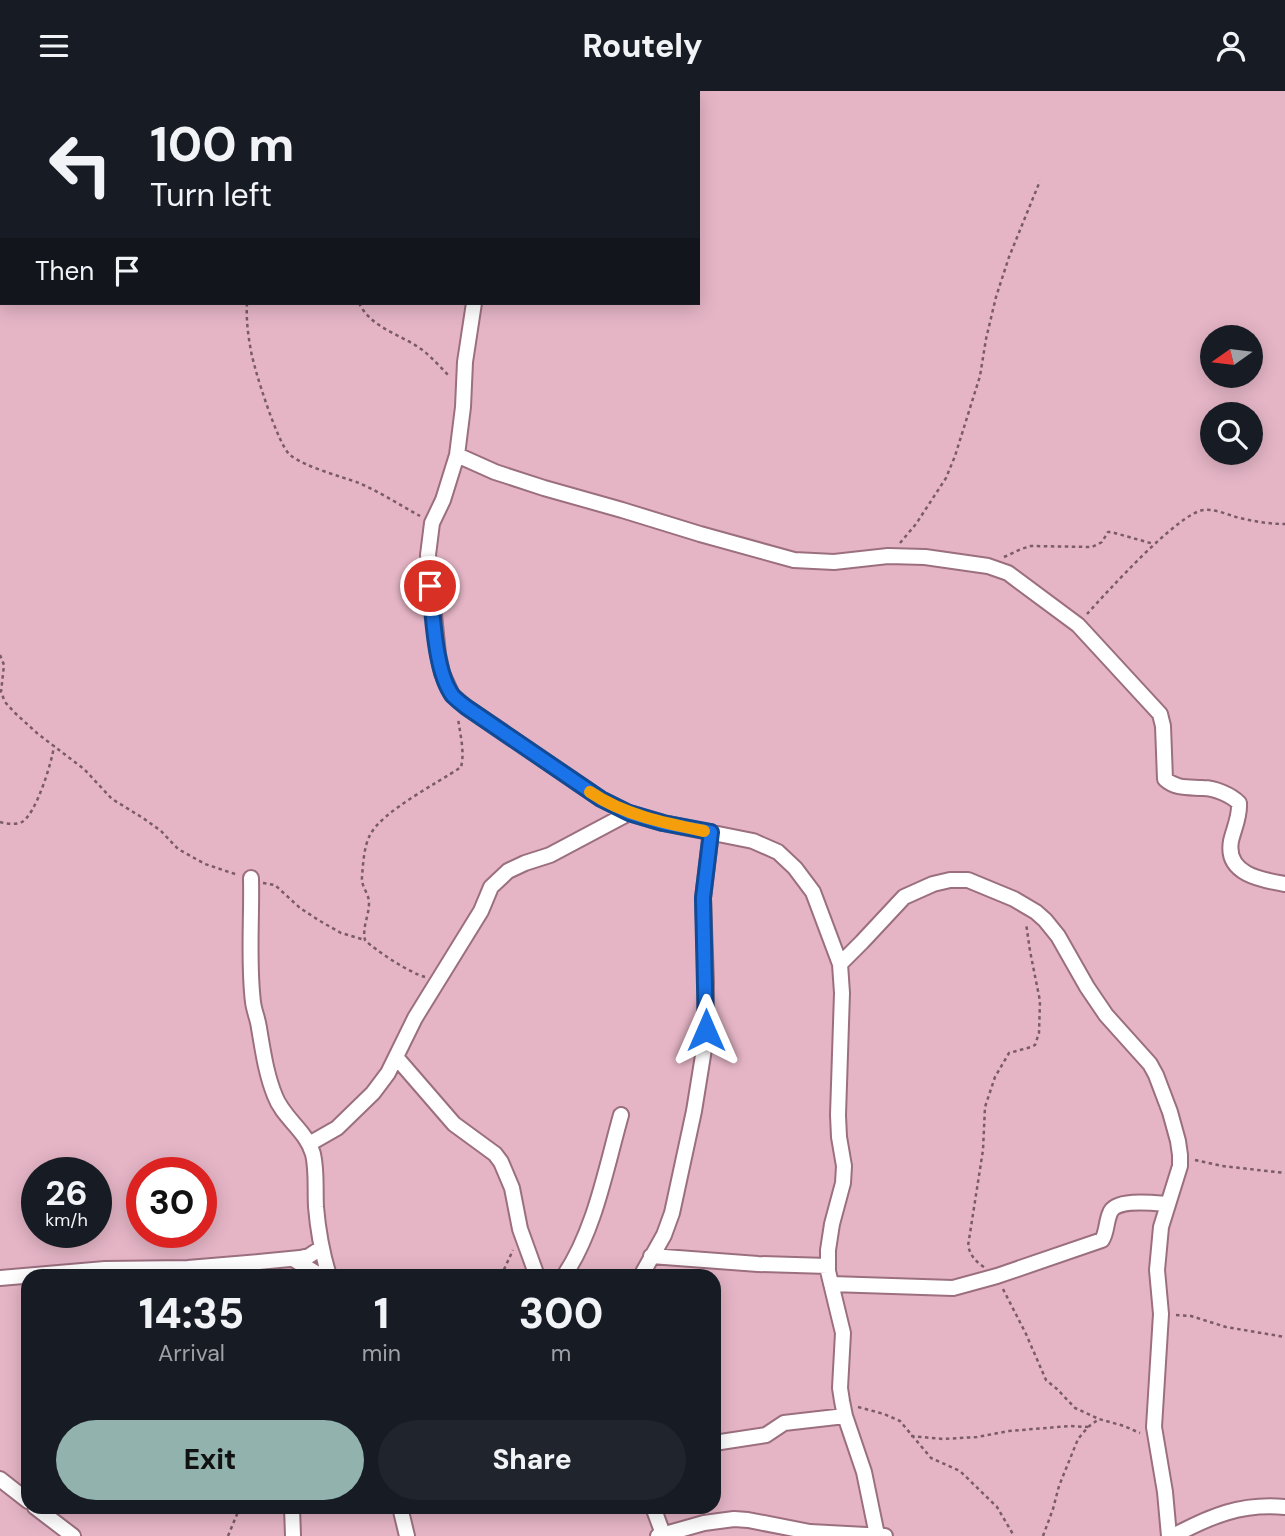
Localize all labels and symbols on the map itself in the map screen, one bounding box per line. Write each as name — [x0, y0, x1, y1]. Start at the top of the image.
north arrow — [1200, 325, 1264, 389]
pin — [400, 556, 460, 616]
position arrow — [669, 993, 743, 1067]
speed limit sign: 30 — [126, 1157, 217, 1248]

